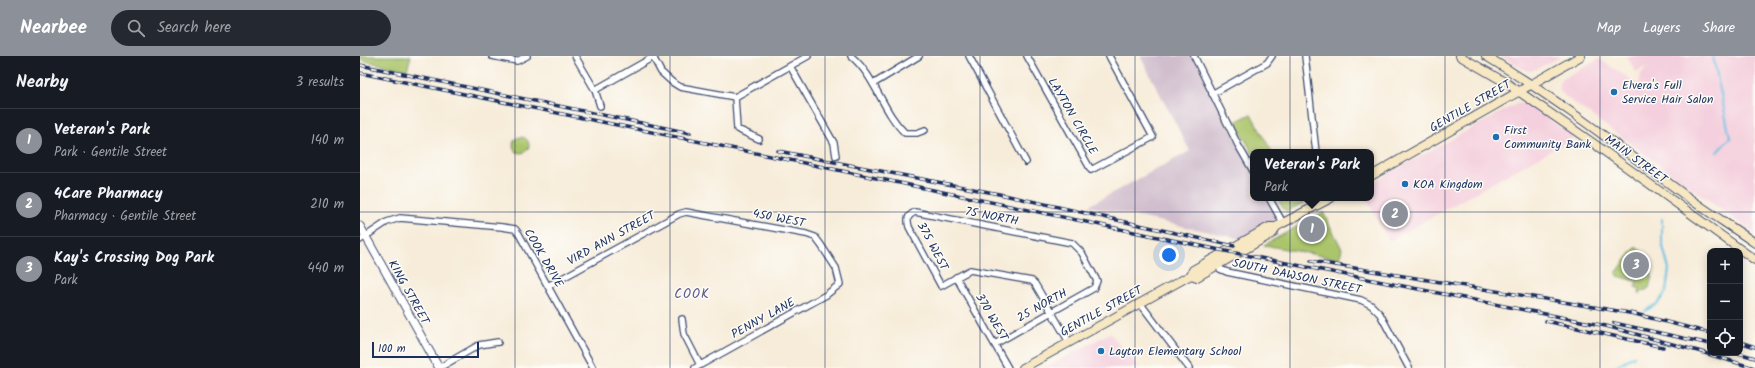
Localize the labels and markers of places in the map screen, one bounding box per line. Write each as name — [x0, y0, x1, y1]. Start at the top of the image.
place label: Elvera's Full Service Hair Salon — [1622, 76, 1713, 109]
marker: Elvera's Full Service Hair Salon — [1609, 87, 1619, 97]
place label: First Community Bank — [1504, 121, 1592, 154]
marker: First Community Bank — [1491, 132, 1501, 142]
place label: KOA Kingdom — [1413, 175, 1483, 194]
marker: KOA Kingdom — [1400, 179, 1410, 189]
pin: 2 — [1382, 199, 1408, 229]
pin: 1 — [1299, 214, 1325, 244]
pin: 3 — [1623, 250, 1649, 280]
place label: Layton Elementary School — [1109, 342, 1242, 361]
marker: Layton Elementary School — [1096, 346, 1106, 356]

